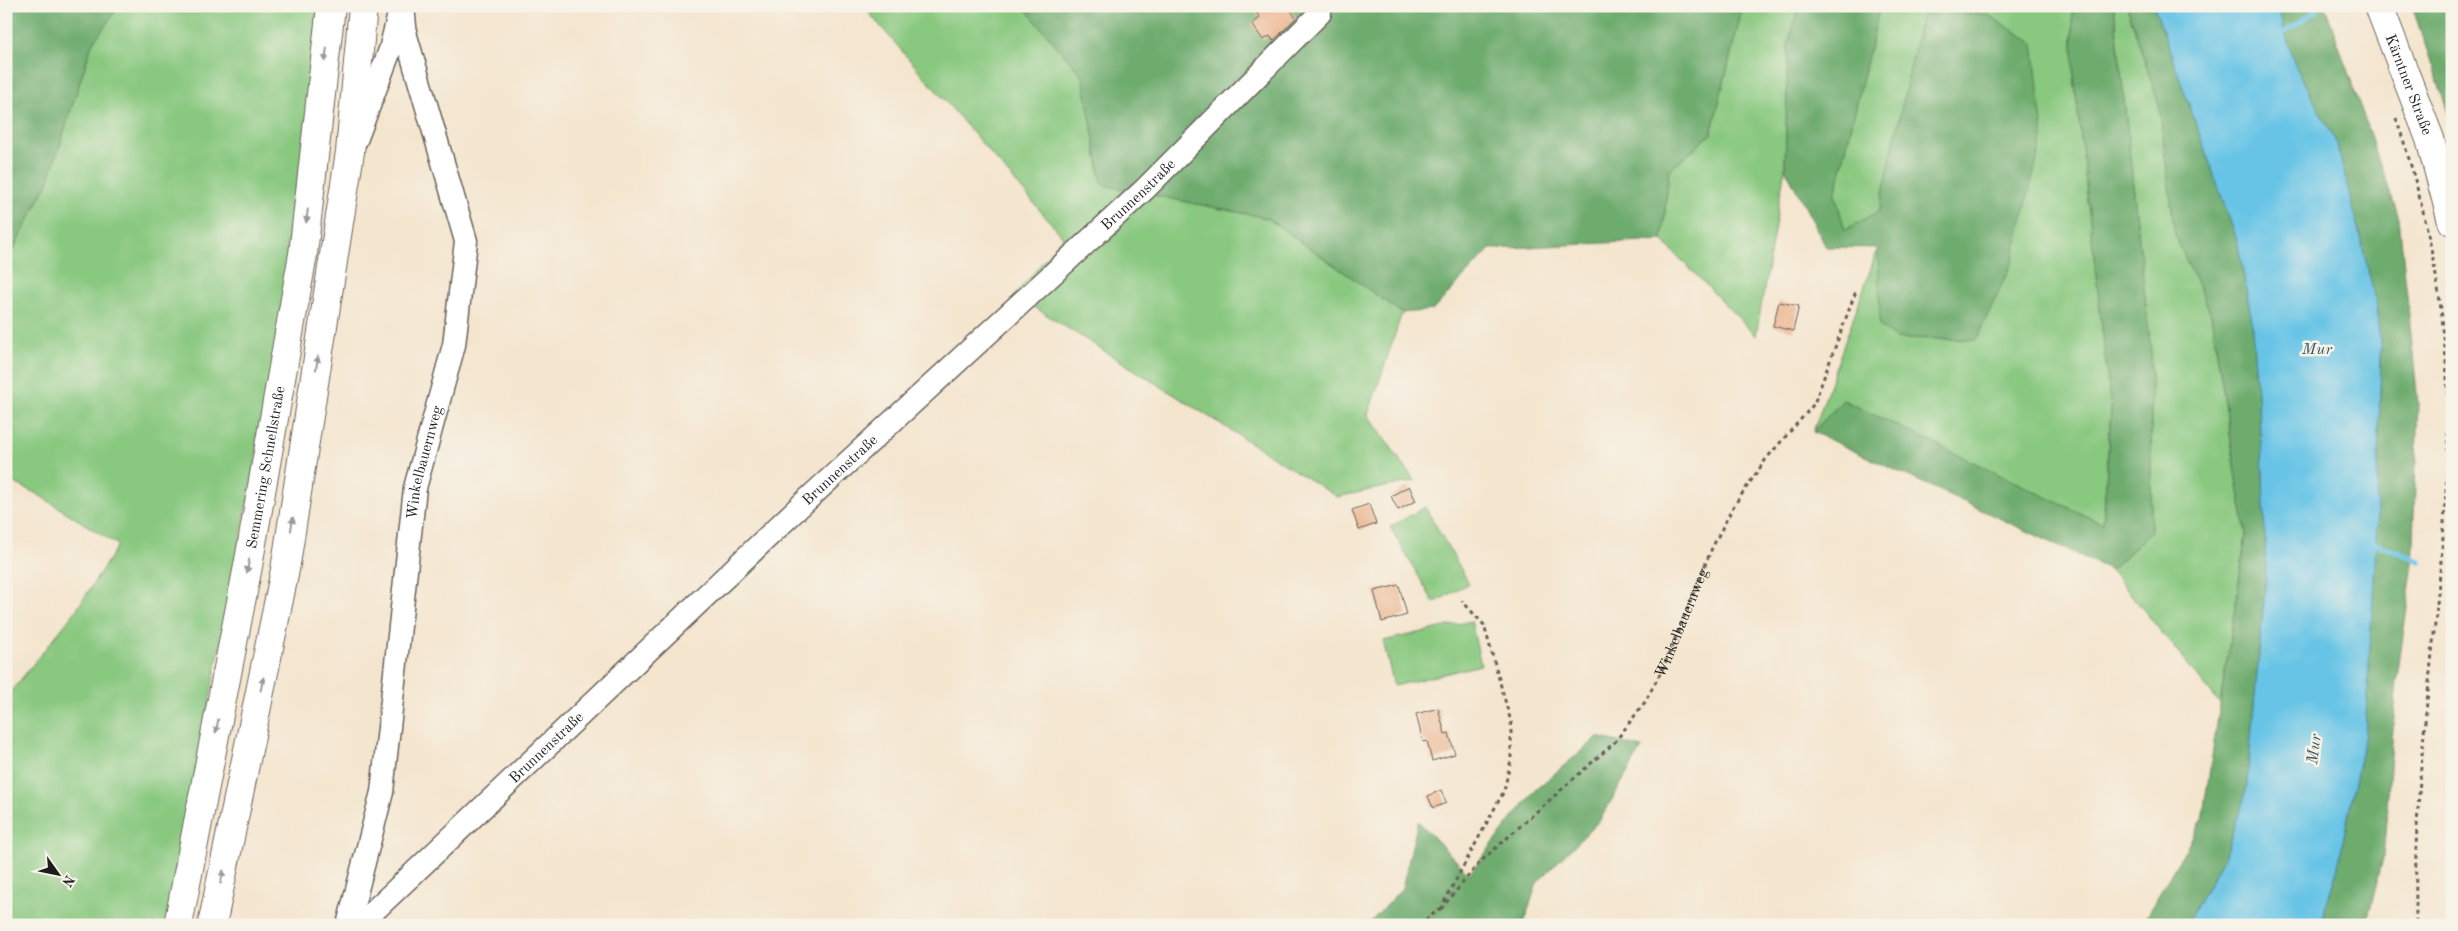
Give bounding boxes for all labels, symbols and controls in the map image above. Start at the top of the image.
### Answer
street label: Kärntner Straße [2382,33,2434,138]
one-way arrow [322,47,330,63]
street label: Brunnenstraße [1099,157,1179,234]
one-way arrow [303,208,311,224]
water label: Mur [2301,342,2333,358]
one-way arrow [314,355,322,371]
street label: Semmering Schnellstraße [245,385,289,550]
street label: Winkelbauernweg [406,404,446,520]
street label: Brunnenstraße [800,433,881,509]
one-way arrow [289,516,297,532]
one-way arrow [243,558,251,574]
street label: Winkelbauernweg [1653,567,1712,681]
one-way arrow [258,676,266,691]
street label: Brunnenstraße [507,710,587,787]
one-way arrow [213,718,221,733]
water label: Mur [2305,732,2325,766]
north arrow [32,848,82,898]
one-way arrow [218,869,226,885]
text: N [59,872,77,889]

